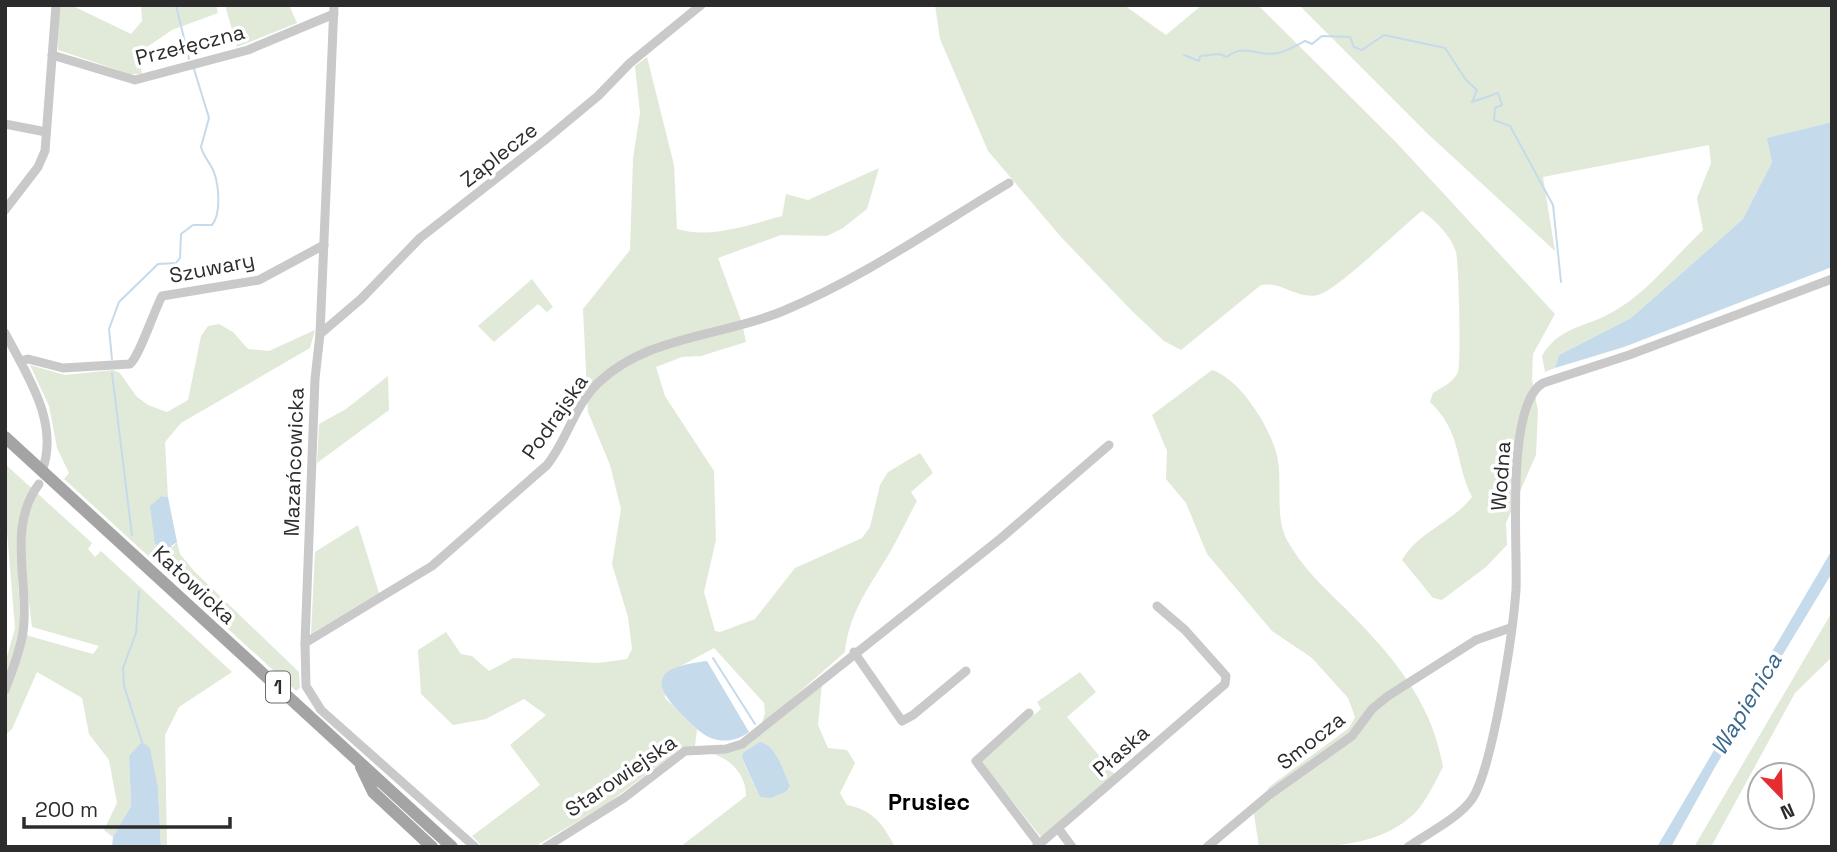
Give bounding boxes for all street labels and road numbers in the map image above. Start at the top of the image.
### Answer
street label: Przełęczna [132,18,247,71]
street label: Zaplecze [455,116,543,193]
street label: Szuwary [167,246,257,289]
street label: Podrajska [515,369,594,465]
street label: Mazańcowicka [277,387,310,537]
street label: Wodna [1485,440,1516,512]
street label: Katowicka [147,539,242,630]
road number: 1 [266,672,290,702]
street label: Smocza [1271,706,1350,776]
street label: Płaska [1087,719,1154,783]
street label: Starowiejska [560,728,682,823]

